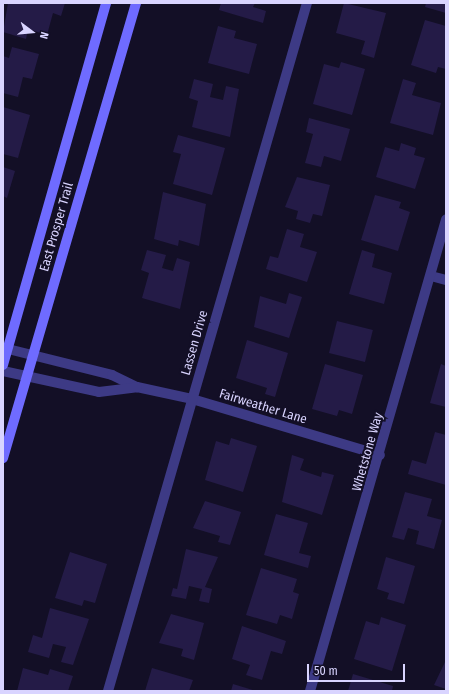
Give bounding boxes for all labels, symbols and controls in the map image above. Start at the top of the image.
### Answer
north arrow [12,12,52,52]
text: N [37,30,51,40]
street label: East Prosper Trail [37,181,77,273]
street label: Lassen Drive [178,309,212,377]
street label: Fairweather Lane [217,386,309,428]
street label: Whetstone Way [349,411,387,493]
scale bar [309,656,407,682]
text: 50 m [314,664,338,678]

